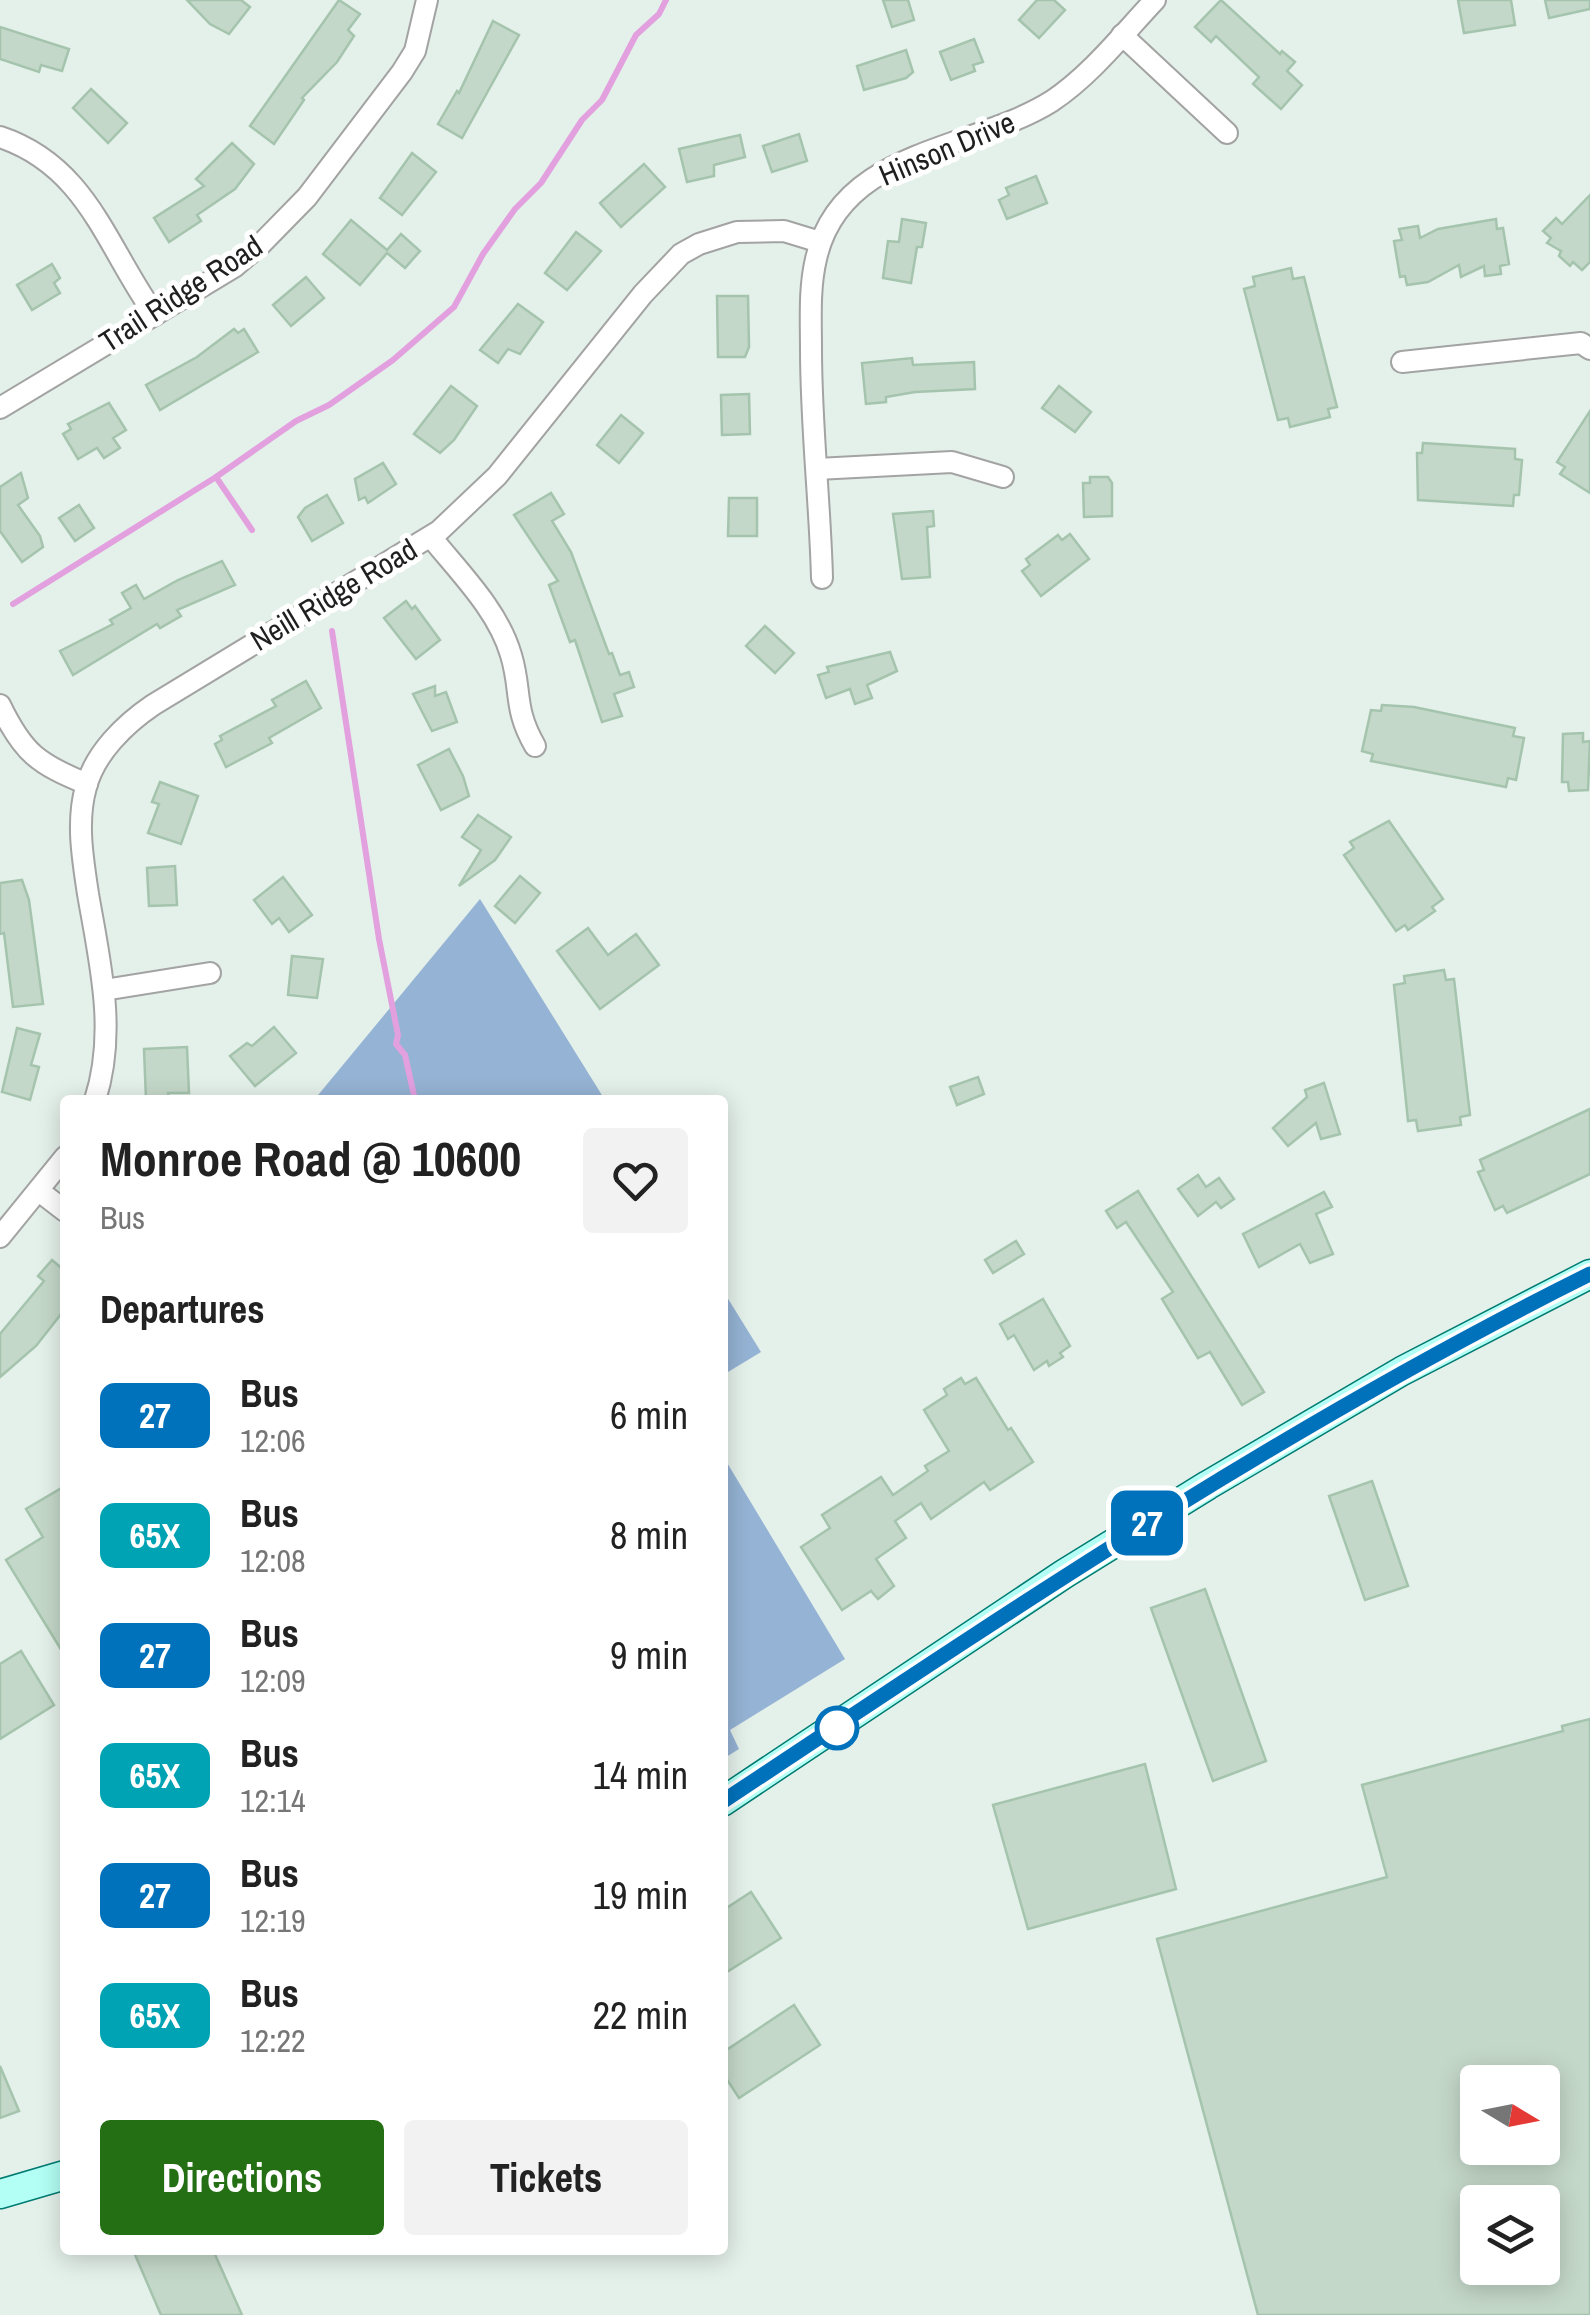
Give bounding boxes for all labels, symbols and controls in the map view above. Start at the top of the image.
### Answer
street label: Hinson Drive [873,102,1020,195]
street label: Trail Ridge Road [91,226,270,361]
street label: Neill Ridge Road [243,529,424,660]
text: Monroe Road @ 10600 [100,1126,521,1191]
button: heart [583,1128,688,1233]
text: Bus [100,1196,145,1239]
text: Departures [100,1284,265,1335]
text: Bus [240,1368,299,1419]
text: 6 min [610,1390,688,1441]
text: 27 [139,1392,171,1439]
text: 12:06 [240,1419,306,1462]
text: Bus [240,1488,299,1539]
line badge: 27 [1102,1490,1192,1556]
text: 27 [1131,1500,1163,1547]
text: 8 min [610,1510,688,1561]
text: 65X [129,1512,181,1559]
text: 12:08 [240,1539,306,1582]
text: Bus [240,1608,299,1659]
text: 9 min [610,1630,688,1681]
text: 27 [139,1632,171,1679]
text: 12:09 [240,1659,306,1702]
unlabelled marker [816,1707,858,1749]
text: Bus [240,1728,299,1779]
text: 14 min [593,1750,688,1801]
text: 65X [129,1752,181,1799]
text: 12:14 [240,1779,306,1822]
text: Bus [240,1848,299,1899]
text: 19 min [593,1870,688,1921]
text: 27 [139,1872,171,1919]
text: 12:19 [240,1899,306,1942]
text: Bus [240,1968,299,2019]
text: 22 min [593,1990,688,2041]
text: 65X [129,1992,181,2039]
text: 12:22 [240,2019,306,2062]
north arrow [1460,2065,1560,2165]
map controls [1460,2065,1560,2285]
button: Directions [100,2120,384,2235]
button: Tickets [404,2120,688,2235]
button: layers [1460,2185,1560,2285]

